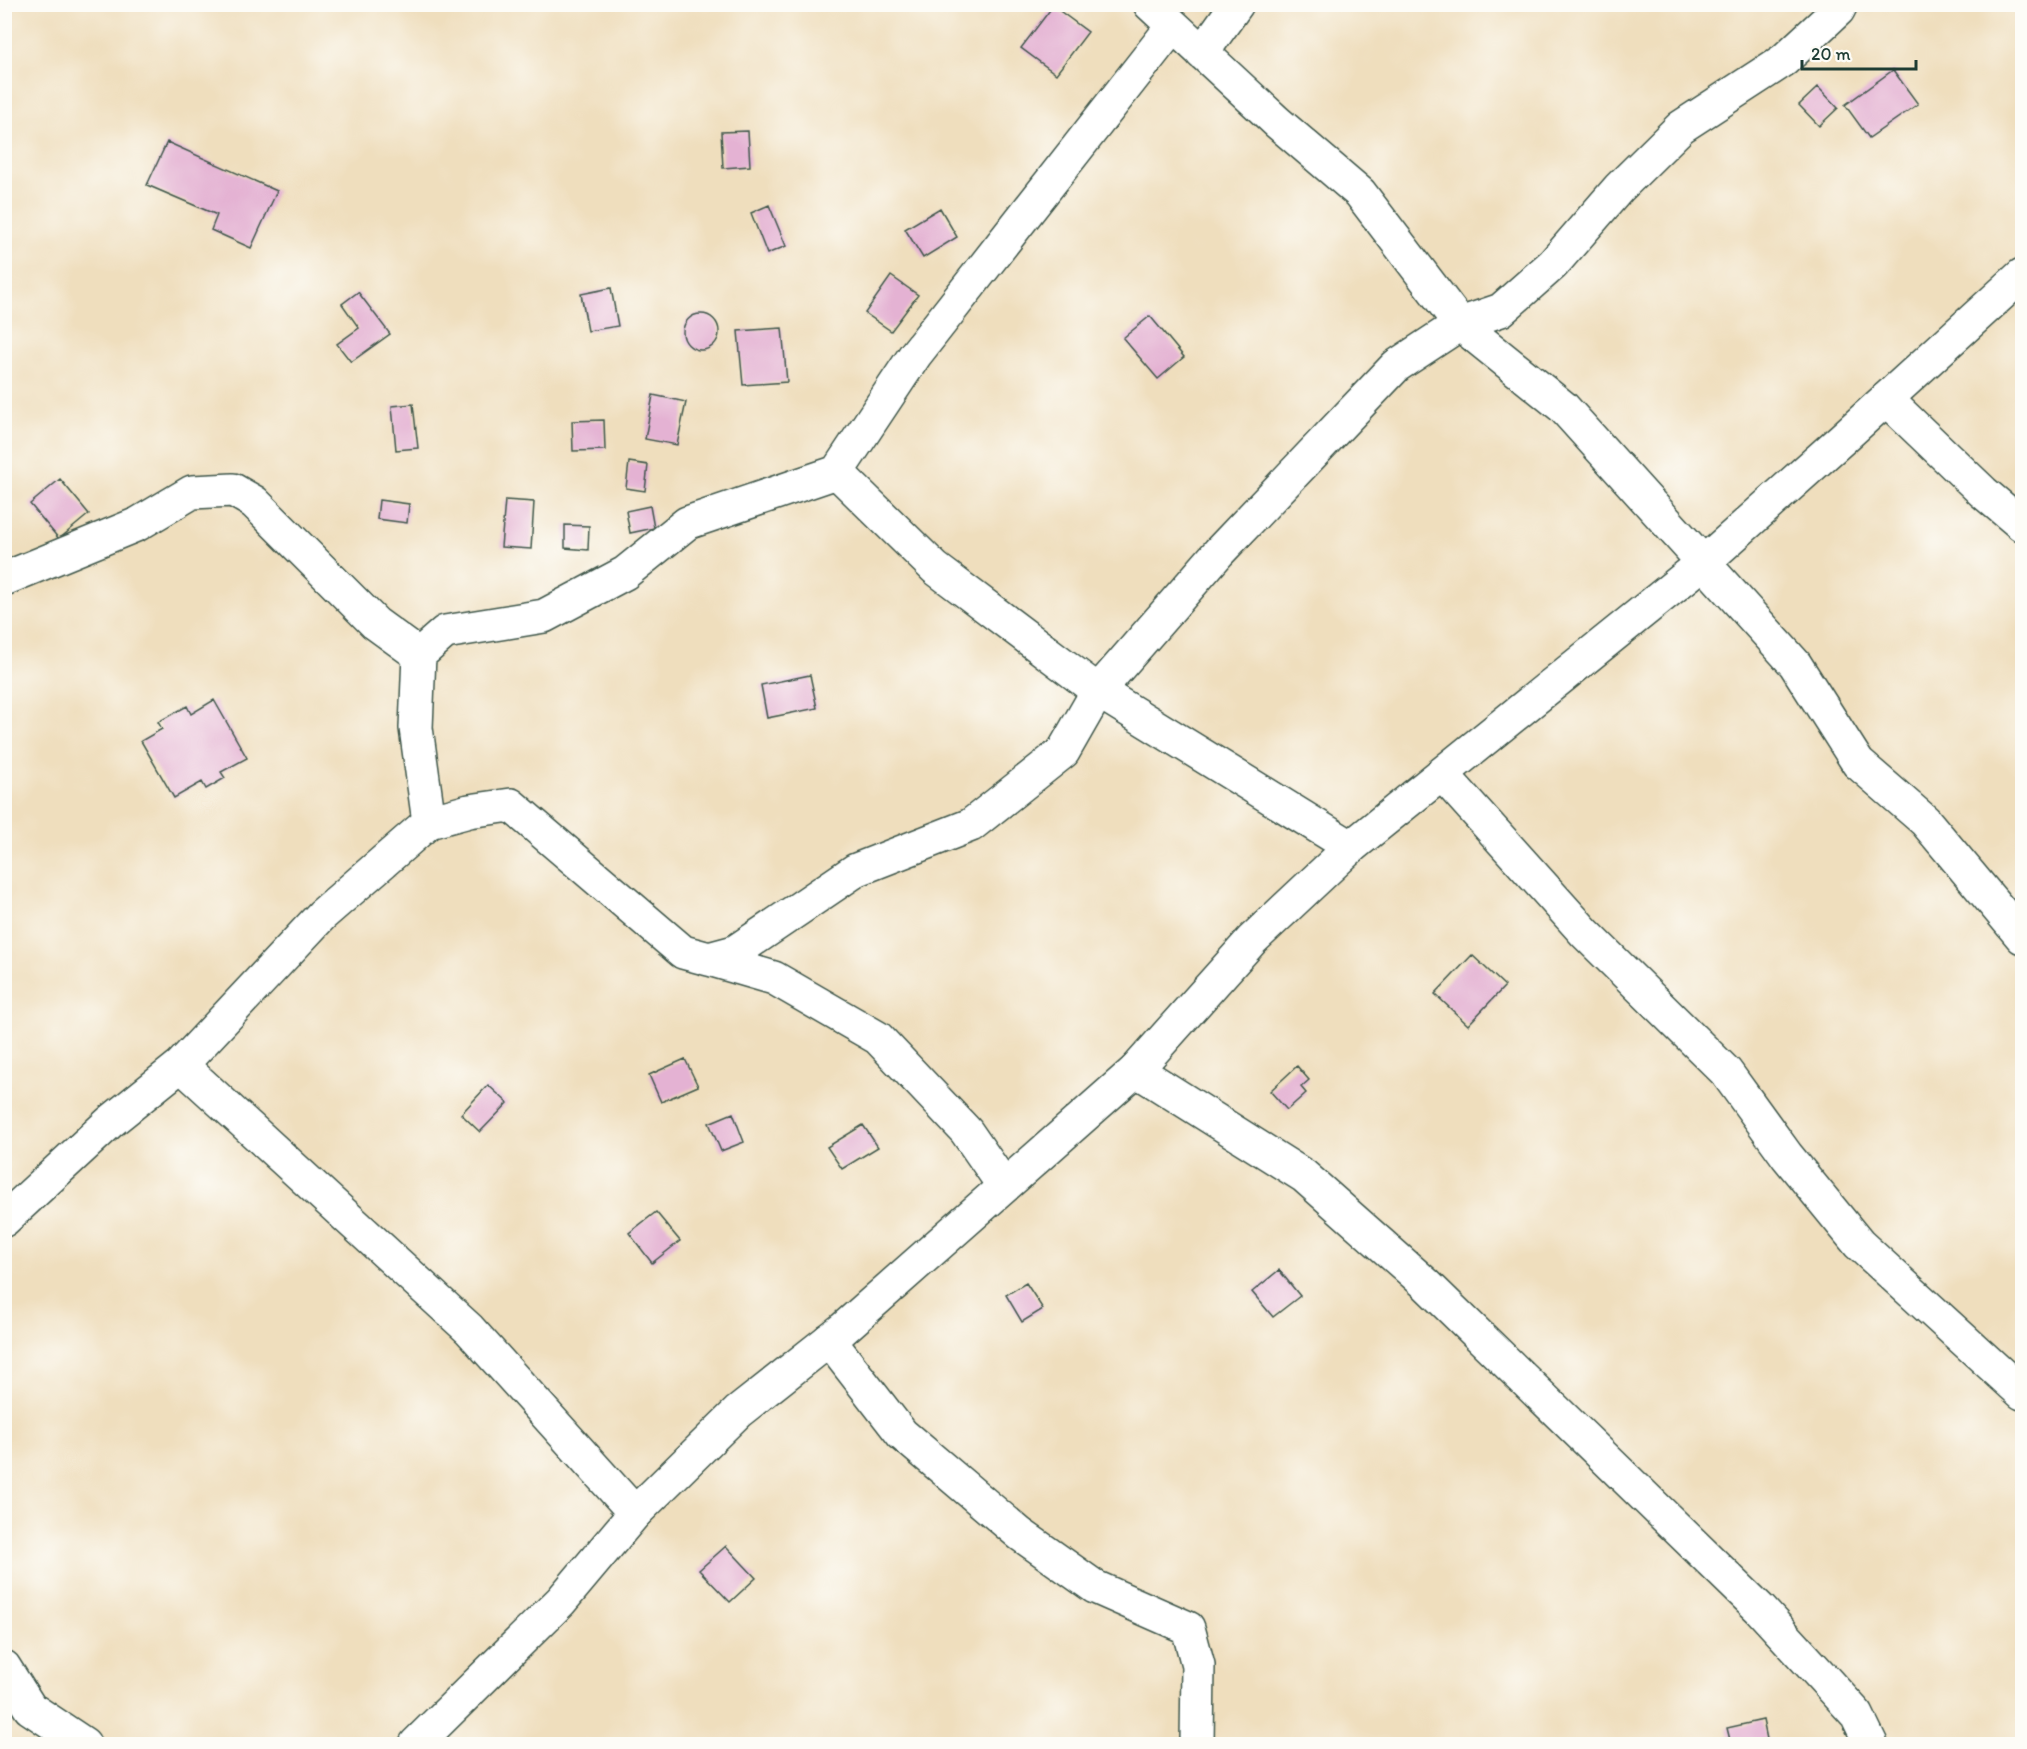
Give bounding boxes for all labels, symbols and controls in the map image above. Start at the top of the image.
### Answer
scale bar [1802,33,1916,71]
text: 20 m [1811,43,1851,65]

